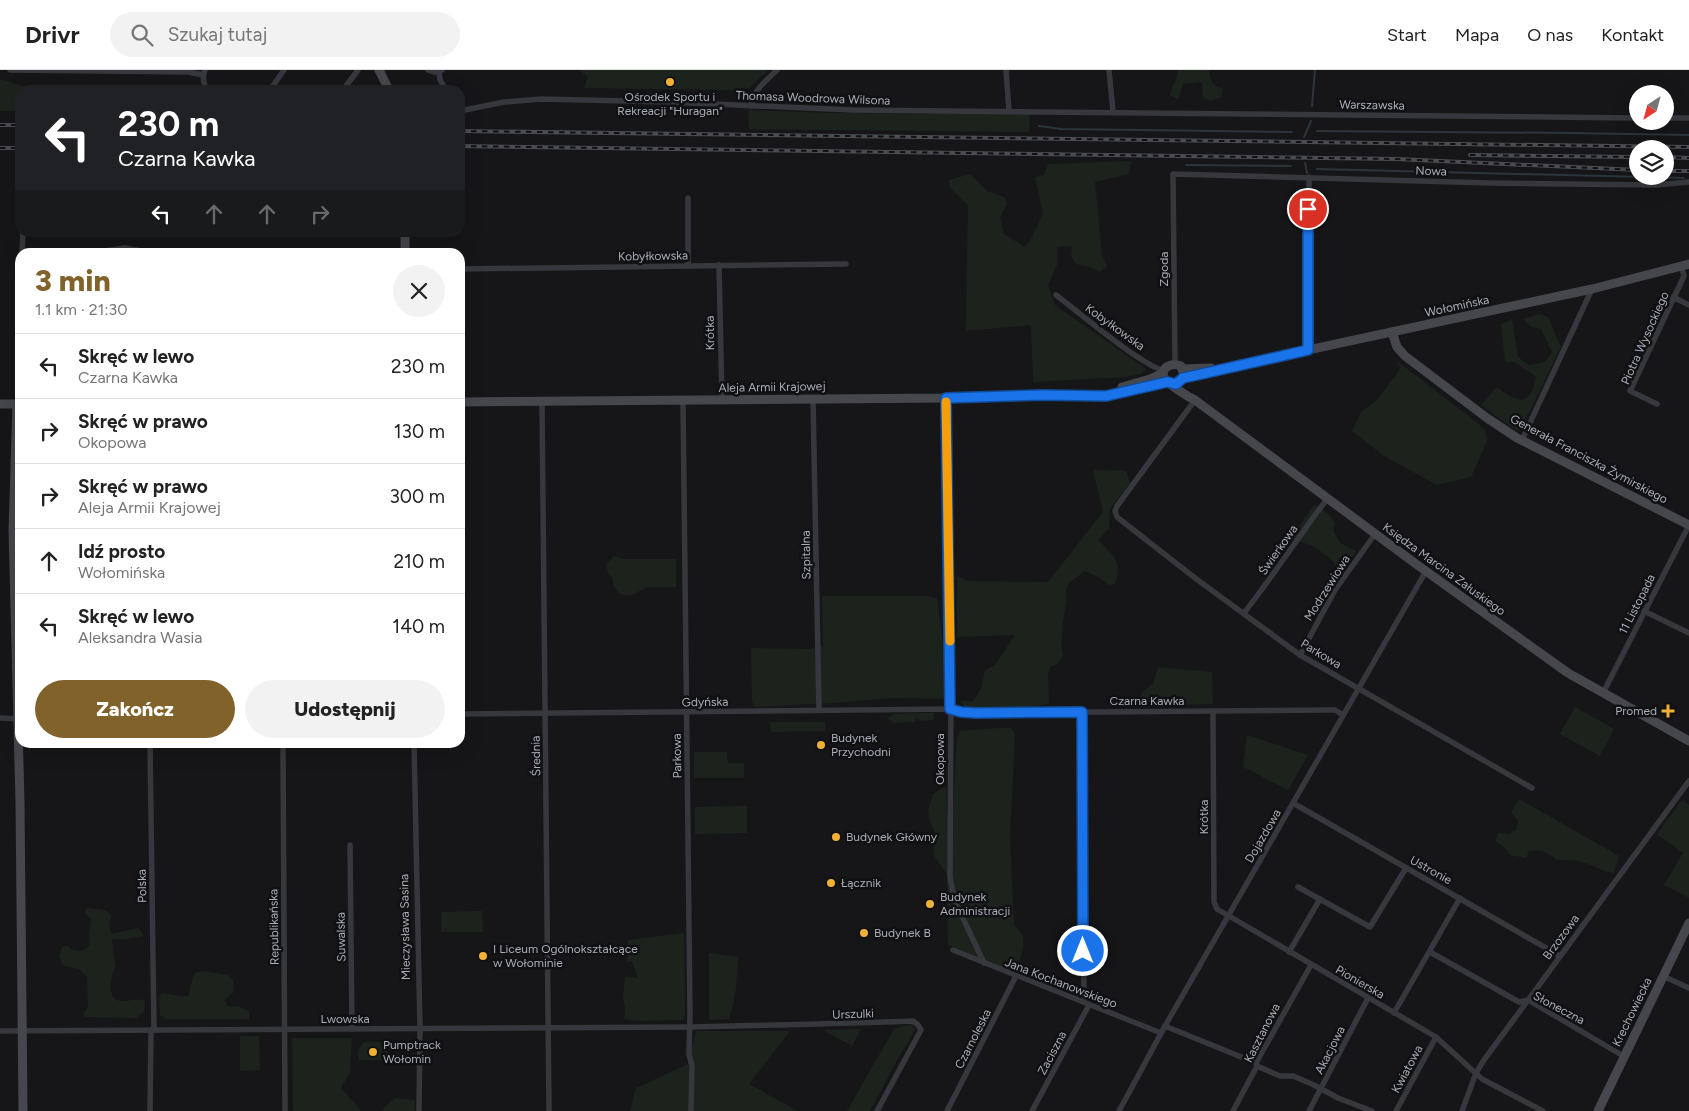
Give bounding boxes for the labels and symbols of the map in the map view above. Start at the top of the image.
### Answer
marker: Ośrodek Sportu i Rekreacji "Huragan" [664,76,676,88]
north arrow [1629,85,1674,130]
street label: Thomasa Woodrowa Wilsona [735,88,891,108]
place label: Ośrodek Sportu i Rekreacji "Huragan" [617,90,723,118]
street label: Warszawska [1339,97,1405,113]
street label: Nowa [1415,163,1447,179]
pin [1287,188,1329,230]
street label: Kobyłkowska [618,248,688,264]
street label: Zgoda [1157,252,1171,286]
street label: Piotra Wysockiego [1618,289,1672,387]
street label: Wołomińska [1424,292,1490,320]
street label: Kobyłkowska [1083,301,1147,353]
street label: Krótka [703,316,717,350]
street label: Aleja Armii Krajowej [718,379,826,395]
street label: Generała Franciszka Żymirskiego [1508,411,1670,507]
street label: Księdza Marcina Załuskiego [1380,520,1508,618]
street label: Świerkowa [1256,522,1300,578]
street label: Szpitalna [799,530,813,580]
street label: Modrzewiowa [1301,553,1353,623]
street label: 11 Listopada [1616,572,1658,636]
street label: Parkowa [1298,636,1344,672]
street label: Czarna Kawka [1110,694,1184,708]
street label: Gdyńska [682,695,728,709]
place label: Promed [1615,704,1657,718]
marker: Promed [1661,704,1675,718]
place label: Budynek Przychodni [831,731,891,759]
street label: Parkowa [670,733,684,779]
street label: Okopowa [933,733,947,785]
street label: Średnia [529,736,543,776]
marker: Budynek Przychodni [815,739,827,751]
street label: Krótka [1197,800,1211,834]
street label: Dojazdowa [1242,807,1284,865]
place label: Budynek Główny [846,830,938,844]
marker: Budynek Główny [830,831,842,843]
street label: Ustronie [1408,853,1455,887]
street label: Polska [135,869,149,903]
street label: Mieczysława Sasina [397,874,413,980]
place label: Łącznik [841,876,881,890]
marker: Łącznik [825,877,837,889]
street label: Republikańska [266,889,282,965]
place label: Budynek Administracji [940,890,1010,918]
marker: Budynek Administracji [924,898,936,910]
street label: Suwalska [334,912,348,962]
street label: Brzozowa [1540,912,1582,962]
position arrow [1056,924,1108,976]
place label: Budynek B [874,926,931,940]
marker: Budynek B [858,927,870,939]
place label: I Liceum Ogólnokształcące w Wołominie [493,942,638,970]
marker: I Liceum Ogólnokształcące w Wołominie [477,950,489,962]
street label: Jana Kochanowskiego [1003,955,1119,1011]
street label: Pionierska [1333,962,1387,1002]
street label: Krechowiecka [1609,975,1655,1049]
street label: Słoneczna [1531,989,1587,1027]
street label: Kasztanowa [1241,1001,1283,1065]
street label: Urszulki [832,1006,874,1022]
street label: Czarnoleska [952,1007,994,1071]
street label: Lwowska [320,1012,370,1026]
street label: Akacjowa [1312,1024,1348,1076]
street label: Zaciszna [1035,1029,1069,1077]
place label: Pumptrack Wołomin [383,1038,441,1066]
street label: Kwiatowa [1389,1043,1425,1095]
marker: Pumptrack Wołomin [367,1046,379,1058]

